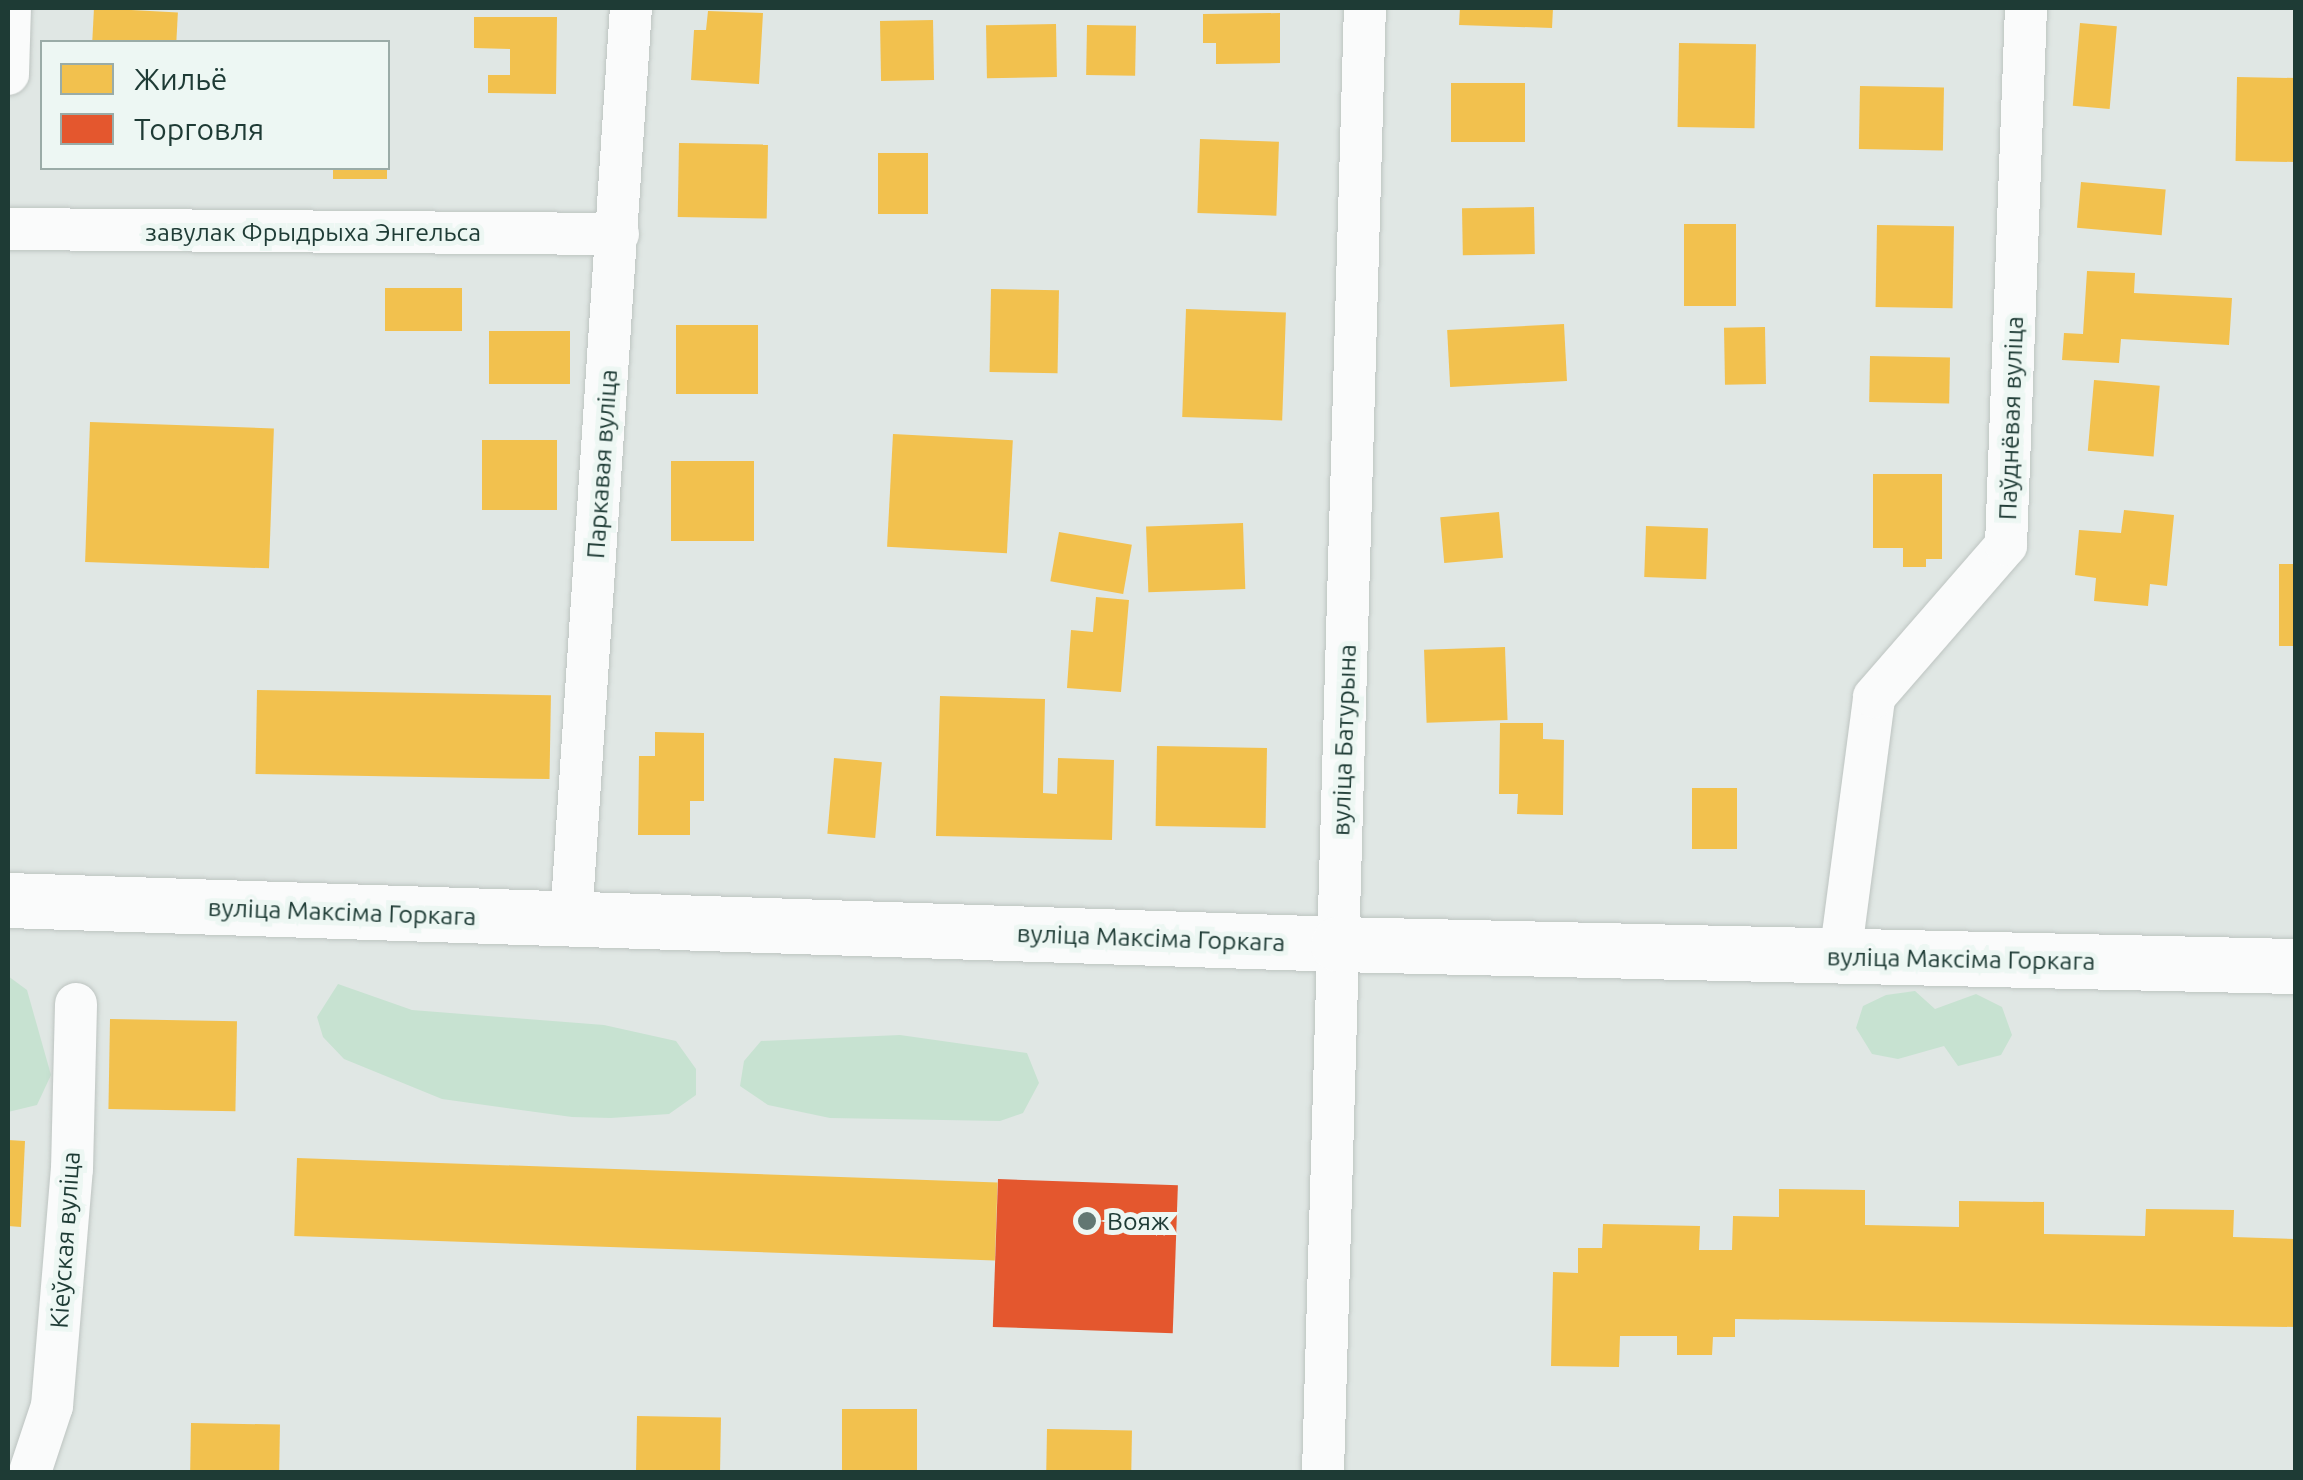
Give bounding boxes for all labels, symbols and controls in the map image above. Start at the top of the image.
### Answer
legend [40,40,390,170]
text: Жильё [134,62,227,96]
text: Торговля [134,112,264,146]
street label: завулак Фрыдрыха Энгельса [145,217,481,247]
street label: Паўднёвая вуліца [1992,315,2030,521]
street label: Паркавая вуліца [580,368,624,560]
street label: вуліца Батурына [1326,644,1362,836]
street label: вуліца Максіма Горкага [207,892,477,932]
street label: вуліца Максіма Горкага [1016,918,1286,958]
street label: вуліца Максіма Горкага [1826,942,2096,976]
street label: Кіеўская вуліца [44,1151,86,1329]
place label: Вояж [1107,1206,1169,1236]
marker: Вояж [1076,1210,1098,1232]

